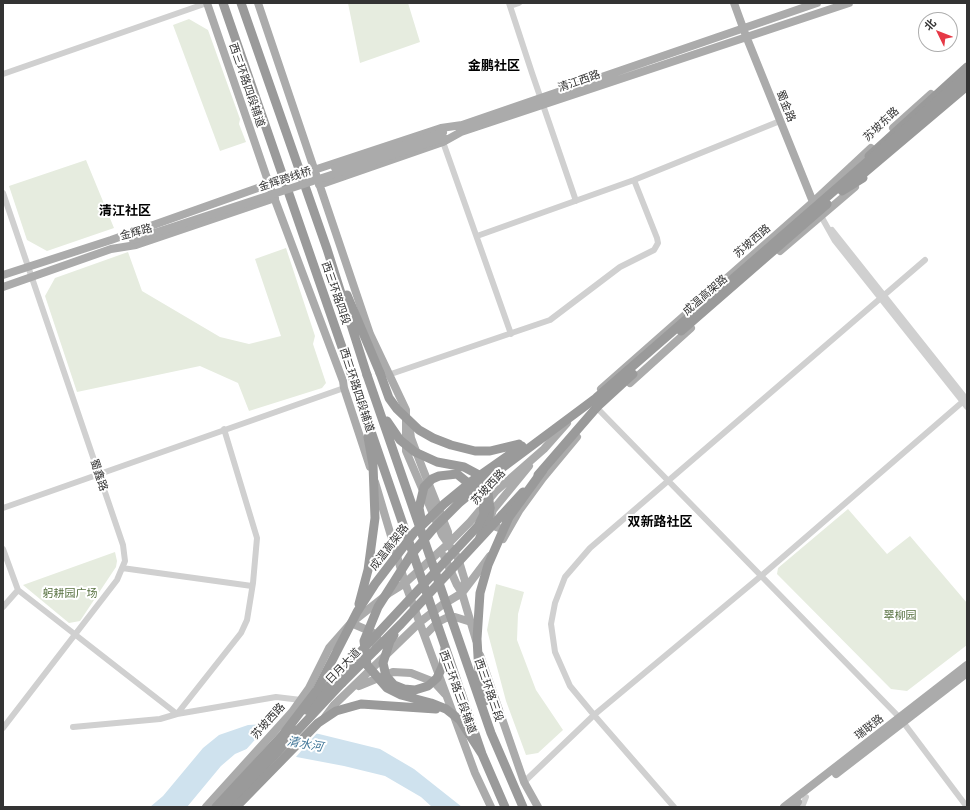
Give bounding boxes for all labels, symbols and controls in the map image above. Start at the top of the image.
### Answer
north arrow [918,12,958,52]
text: 北 [922,16,938,33]
street label: 西三环路四段辅道 [226,41,268,129]
district label: 金鹏社区 [468,58,520,74]
street label: 清江西路 [556,68,602,94]
street label: 蜀金路 [774,88,798,124]
street label: 苏坡东路 [860,104,902,144]
street label: 金辉跨线桥 [257,164,313,194]
district label: 清江社区 [99,203,151,219]
street label: 金辉路 [118,221,154,243]
street label: 苏坡西路 [731,222,773,260]
street label: 西三环路四段 [319,260,353,326]
street label: 成温高架路 [680,272,730,318]
street label: 西三环路四段辅道 [337,346,377,434]
street label: 蜀鑫路 [87,457,111,493]
street label: 苏坡西路 [468,466,508,508]
district label: 双新路社区 [628,514,692,530]
street label: 成温高架路 [367,521,411,573]
park label: 躬耕园广场 [43,586,97,600]
park label: 翠柳园 [884,608,916,622]
street label: 日月大道 [323,646,363,686]
street label: 西三环路三段辅道 [437,648,479,736]
street label: 西三环路三段 [472,657,506,723]
street label: 苏坡西路 [248,700,288,742]
street label: 瑞联路 [852,712,886,742]
water label: 清水河 [286,734,324,754]

